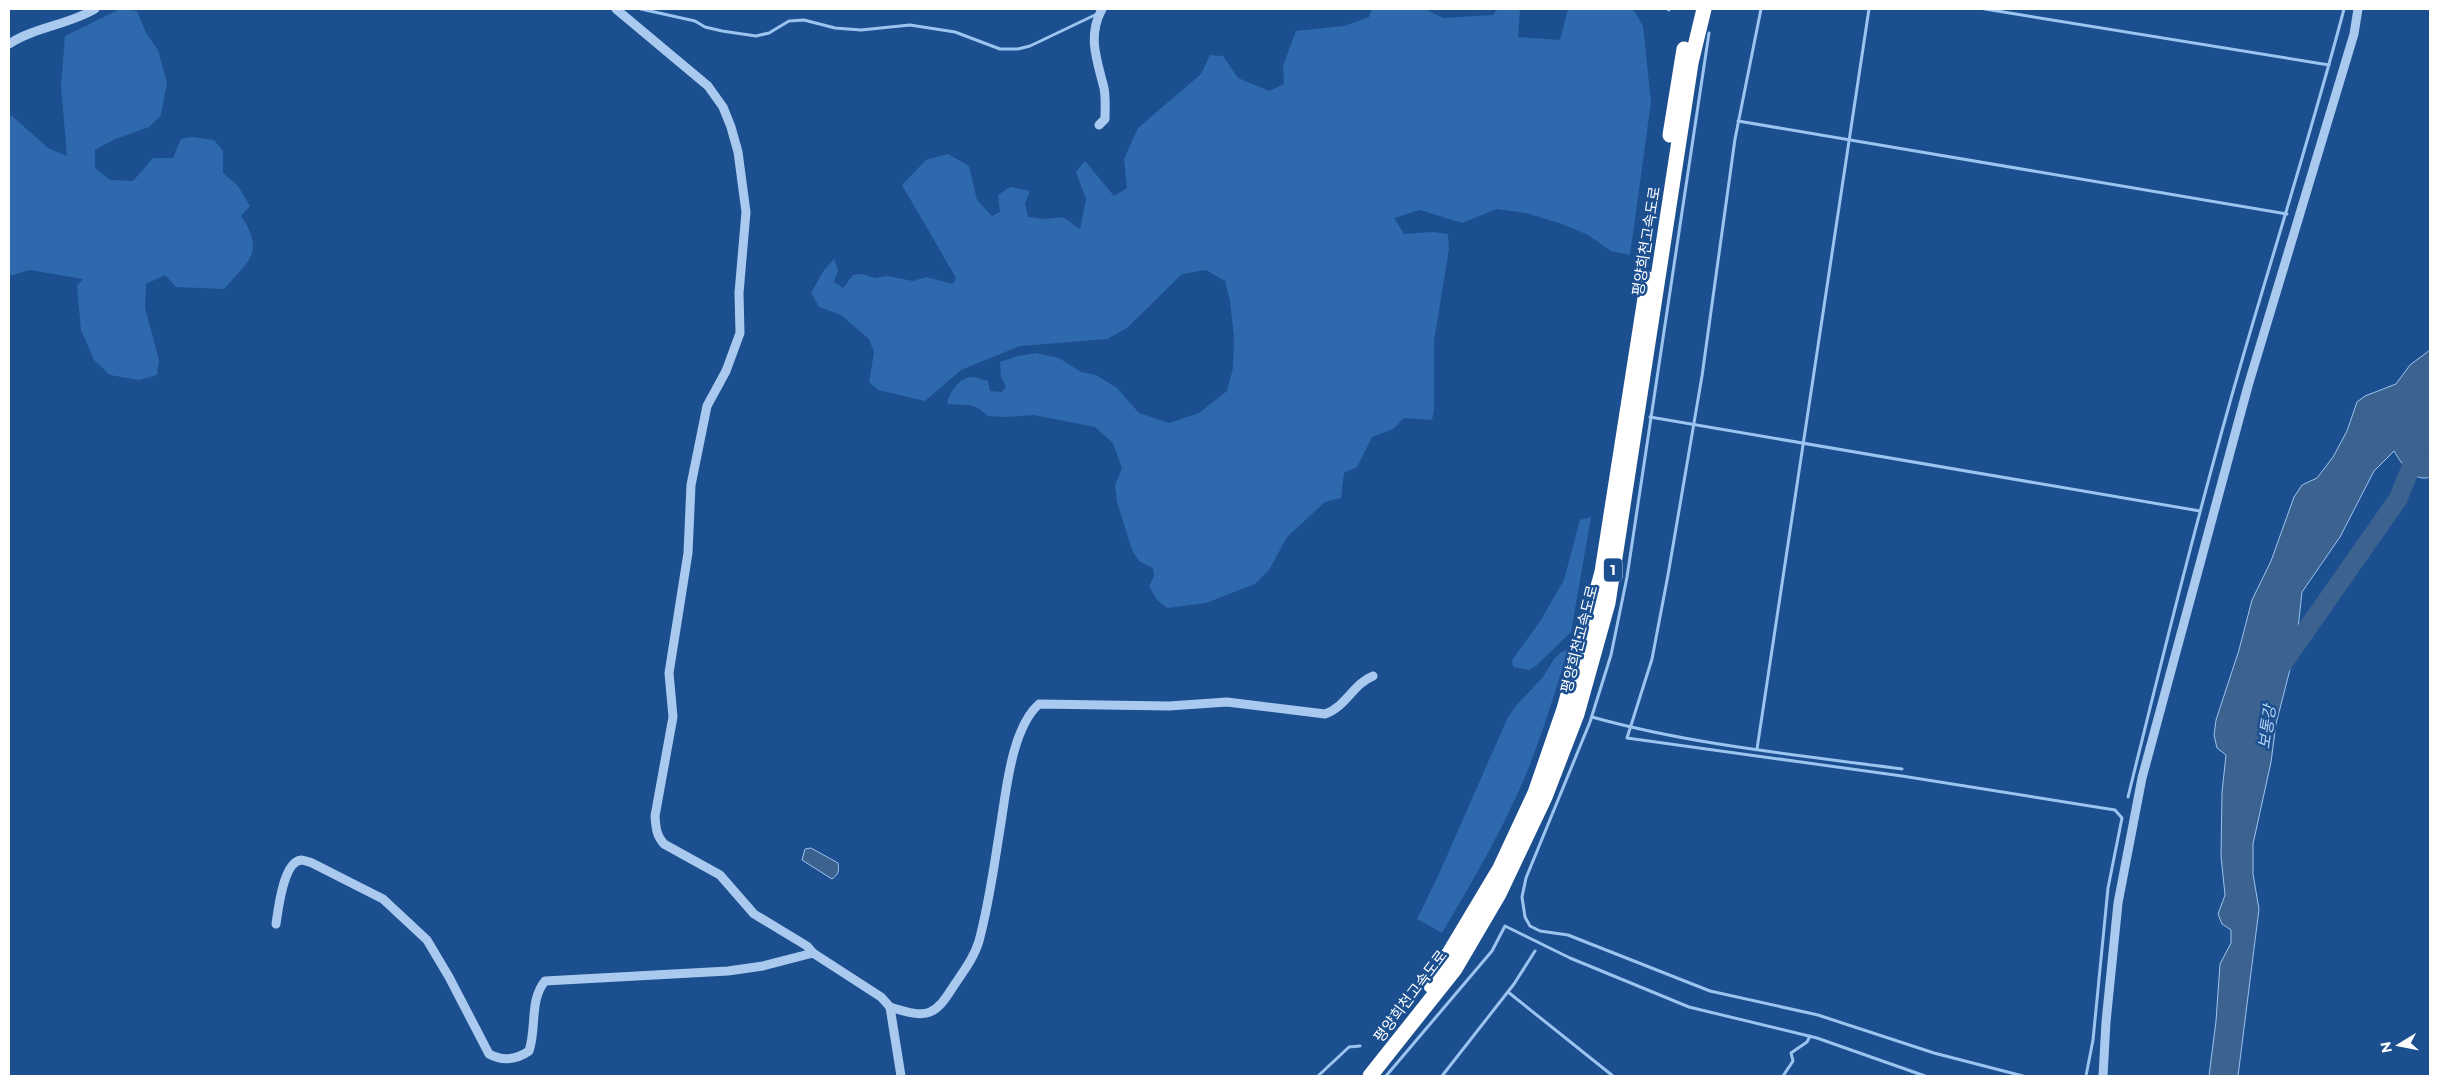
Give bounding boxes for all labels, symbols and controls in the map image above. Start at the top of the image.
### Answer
street label: 평양희천고속도로 [1628,185,1664,297]
road number: 1 [1604,558,1622,582]
street label: 평양희천고속도로 [1556,583,1602,695]
water label: 보통강 [2255,702,2280,750]
street label: 평양희천고속도로 [1369,946,1451,1046]
north arrow [2374,1020,2424,1070]
text: N [2376,1040,2396,1054]

